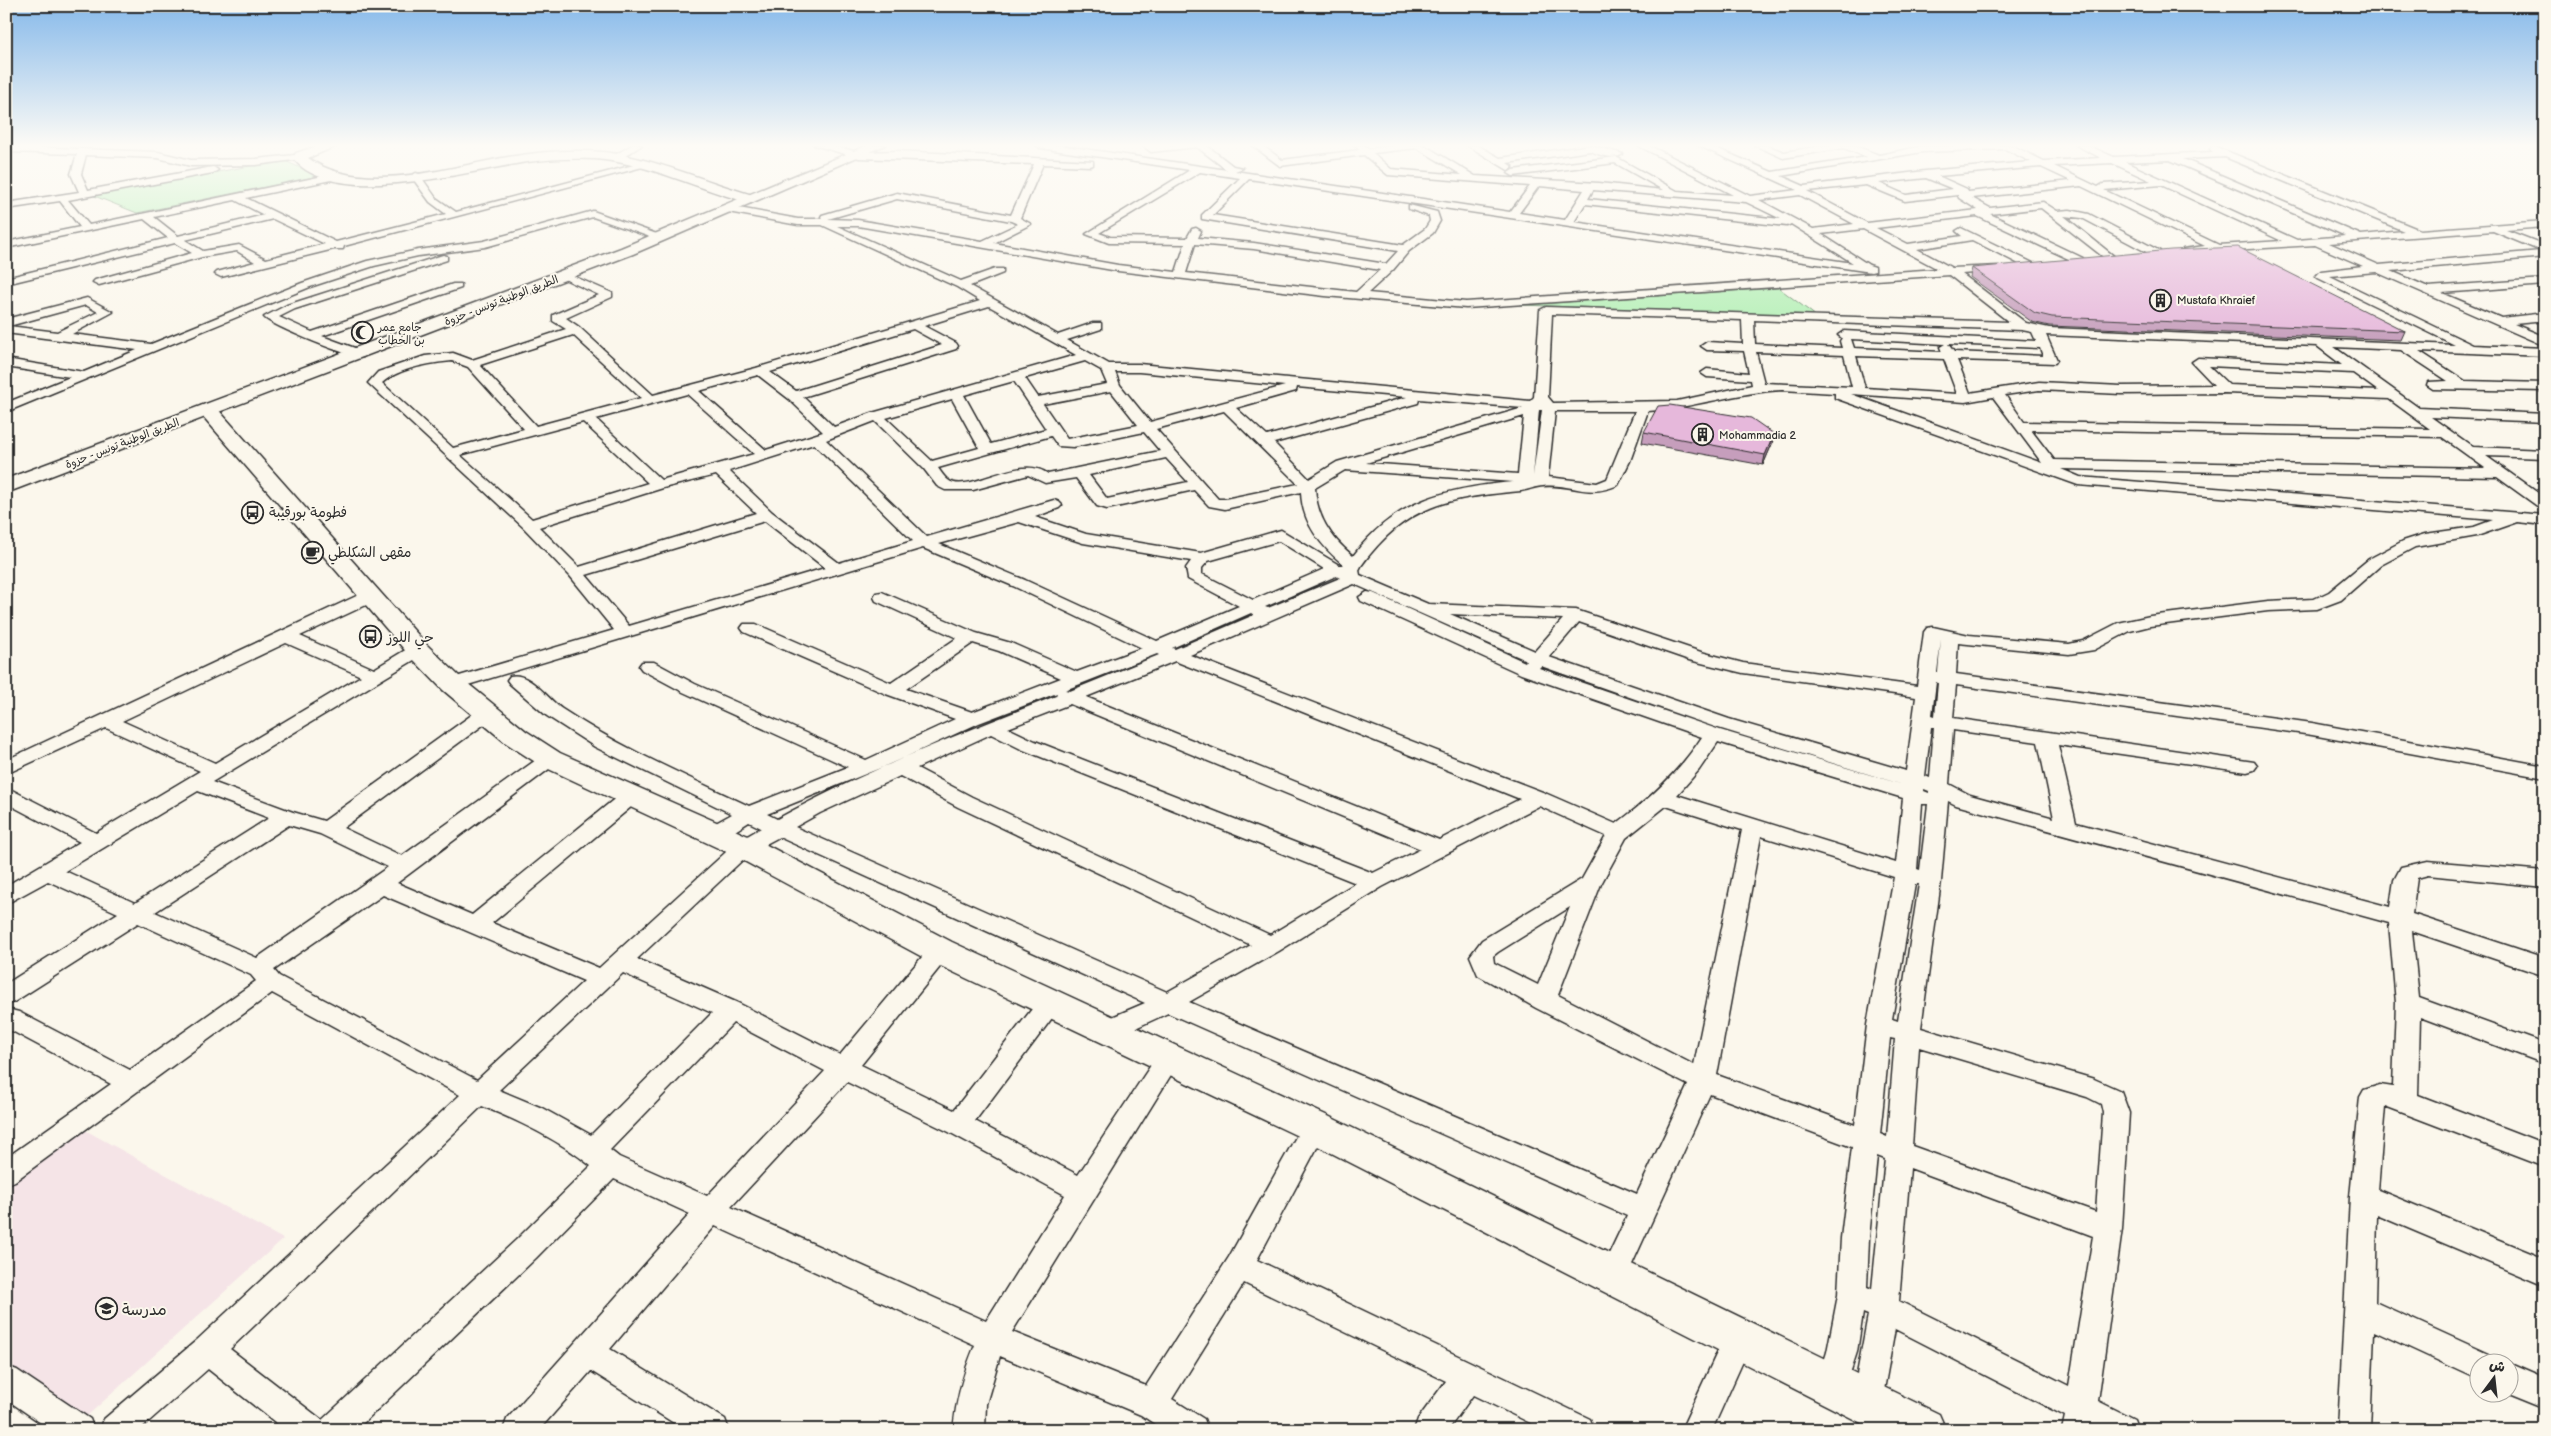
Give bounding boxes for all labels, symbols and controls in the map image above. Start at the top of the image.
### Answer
street label: الطريق الوطنية تونس - حزوة [442,273,560,329]
building icon: Mustafa Khraief [2149,288,2173,312]
place label: Mustafa Khraief [2177,294,2256,307]
mosque icon: جامع عمر بن الخطاب [350,321,374,345]
place label: جامع عمر بن الخطاب [377,321,425,348]
street label: الطريق الوطنية تونس - حزوة [63,416,181,472]
building icon: Mohammadia 2 [1691,423,1715,447]
place label: Mohammadia 2 [1719,429,1797,442]
bus stop icon: فطومة بورقيبة [241,500,265,524]
place label: فطومة بورقيبة [269,504,347,522]
cafe icon: مقهى الشكلطي [300,540,324,564]
place label: مقهى الشكلطي [328,544,411,565]
bus stop icon: حي اللوز [359,625,383,649]
place label: حي اللوز [386,629,434,650]
school or university icon: مدرسة [94,1297,118,1321]
place label: مدرسة [122,1301,167,1320]
north arrow [2468,1354,2518,1404]
text: ش [2488,1356,2507,1376]

